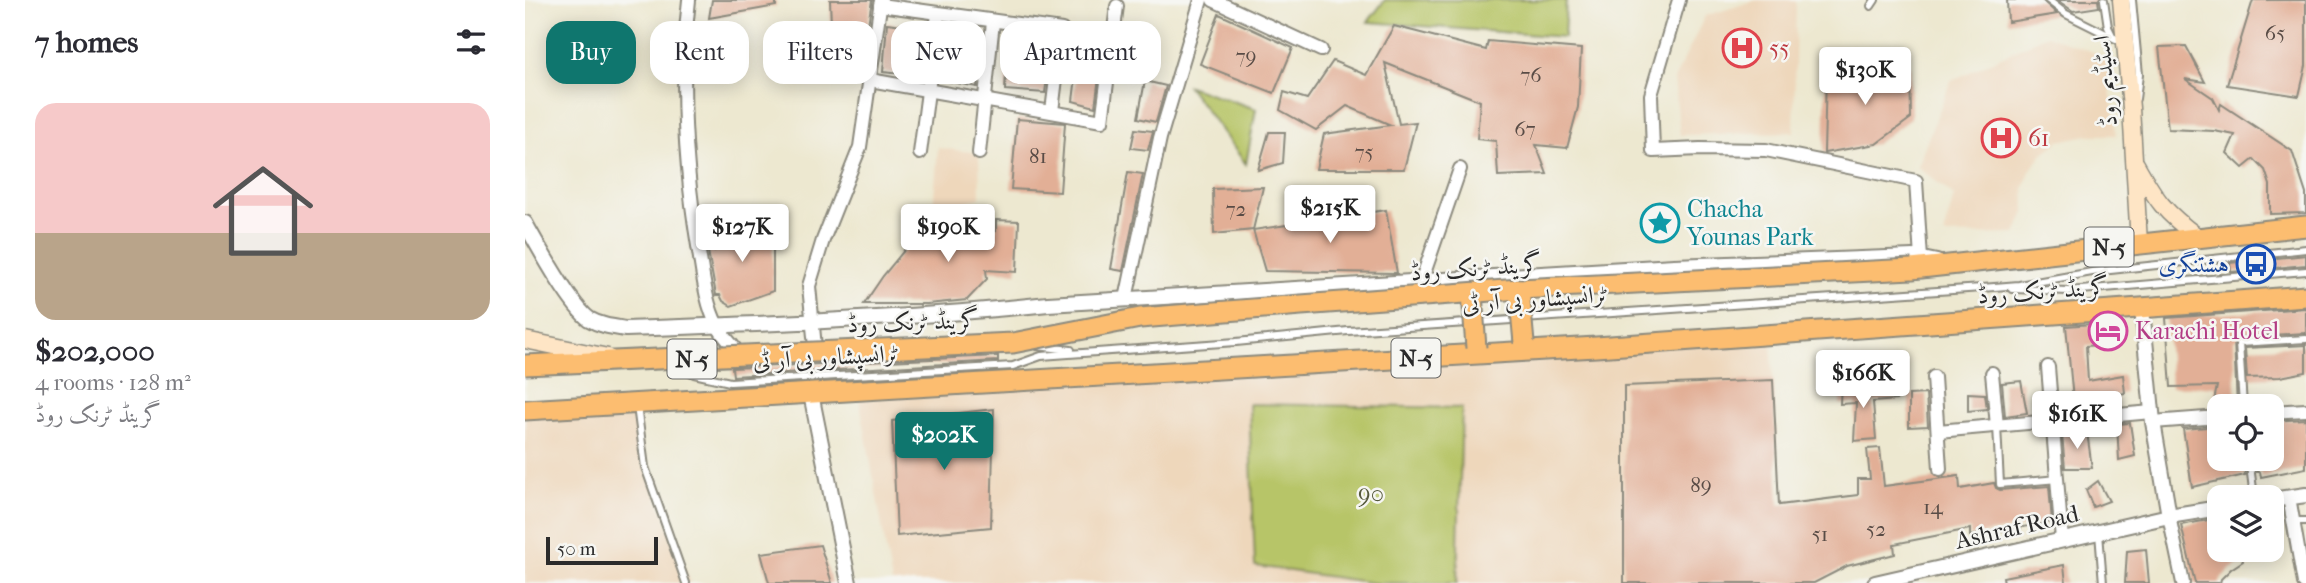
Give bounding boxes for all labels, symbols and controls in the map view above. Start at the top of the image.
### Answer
chip: Buy [546,21,636,84]
chip: Rent [650,21,749,84]
chip: Filters [763,21,877,84]
chip: New [891,21,986,84]
chip: Apartment [1000,21,1161,84]
house number: 65 [2265,21,2285,45]
icon: filters [452,23,490,61]
text: 7 homes [35,25,138,60]
hospital icon: 55 [1721,27,1763,69]
place label: 55 [1769,34,1790,62]
street label: اسٹیڈیم روڈ [2087,34,2130,128]
house number: 79 [1235,44,1257,68]
pin: $130K [1816,48,1914,107]
text: $130K [1835,56,1895,83]
house number: 76 [1520,63,1542,87]
house number: 67 [1514,117,1536,141]
hospital icon: 61 [1980,117,2022,159]
place label: 61 [2028,124,2049,152]
house number: 75 [1354,140,1374,164]
house number: 81 [1029,144,1047,168]
icon: home [200,148,326,274]
pin: $215K [1281,186,1379,245]
text: $215K [1300,194,1360,221]
place label: Chacha Younas Park [1686,195,1814,251]
house number: 72 [1226,197,1247,221]
place icon: Chacha Younas Park [1639,202,1681,244]
pin: $127K [693,204,791,264]
pin: $190K [899,204,997,264]
text: $127K [712,213,772,240]
text: $190K [917,213,979,240]
road number: N-5 [2085,228,2133,266]
bus stop icon: ہشتنگری [2235,243,2277,285]
street label: گرینڈ ٹرنک روڈ [1409,247,1543,288]
place label: ہشتنگری [2159,250,2229,279]
street label: گرینڈ ٹرنک روڈ [1976,270,2110,311]
street label: ٹرانسپشاور بی آر ٹی [1461,280,1609,321]
street label: گرینڈ ٹرنک روڈ [847,304,979,339]
hotel icon: Karachi Hotel [2087,310,2129,352]
place label: Karachi Hotel [2135,317,2279,345]
text: $202,000 [35,334,155,369]
road number: N-5 [1391,338,1441,378]
street label: ٹرانسپشاور بی آر ٹی [752,339,900,378]
road number: N-5 [667,340,717,378]
pin: $166K [1814,350,1912,410]
text: $166K [1832,359,1894,386]
text: 4 rooms · 128 m² [35,369,191,396]
pin: $161K [2028,392,2126,451]
map controls [2207,394,2284,562]
button: locate [2207,394,2284,471]
text: $161K [2048,400,2106,427]
text: گرینڈ ٹرنک روڈ [35,401,161,428]
pin: $202K [895,412,993,472]
text: $202K [911,421,977,448]
house number: 89 [1690,473,1712,497]
park label: 90 [1358,480,1384,508]
button: layers [2207,485,2284,562]
house number: 14 [1923,495,1944,519]
street label: Ashraf Road [1952,499,2082,555]
house number: 52 [1866,517,1886,541]
house number: 51 [1812,522,1828,546]
scale bar [546,534,658,566]
text: 50 m [557,538,596,560]

